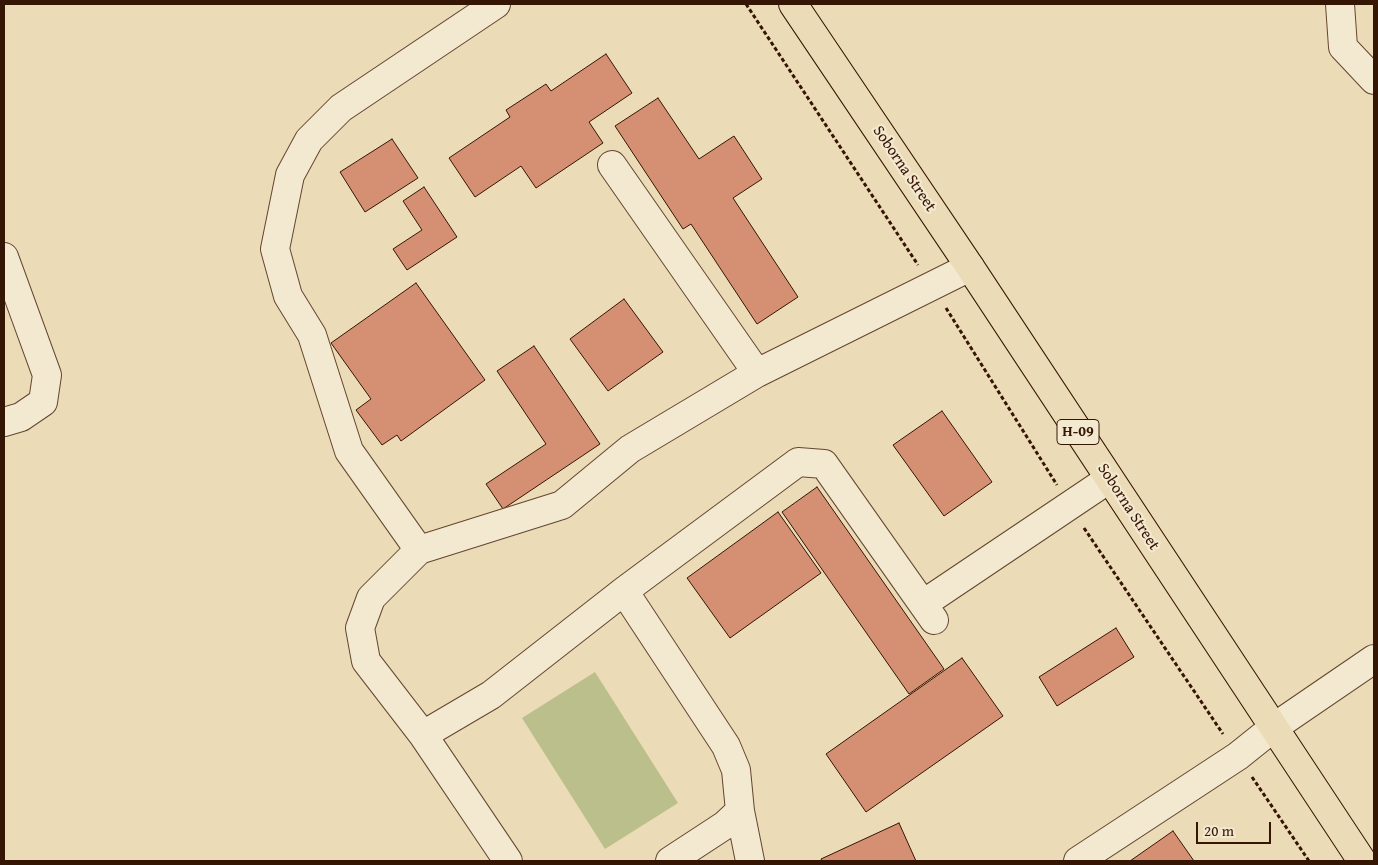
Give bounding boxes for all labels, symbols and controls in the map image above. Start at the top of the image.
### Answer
street label: Soborna Street [868,122,940,216]
road number: Н-09 [1057,420,1099,444]
street label: Soborna Street [1093,460,1163,554]
scale bar [1198,812,1273,844]
text: 20 m [1204,820,1234,841]

